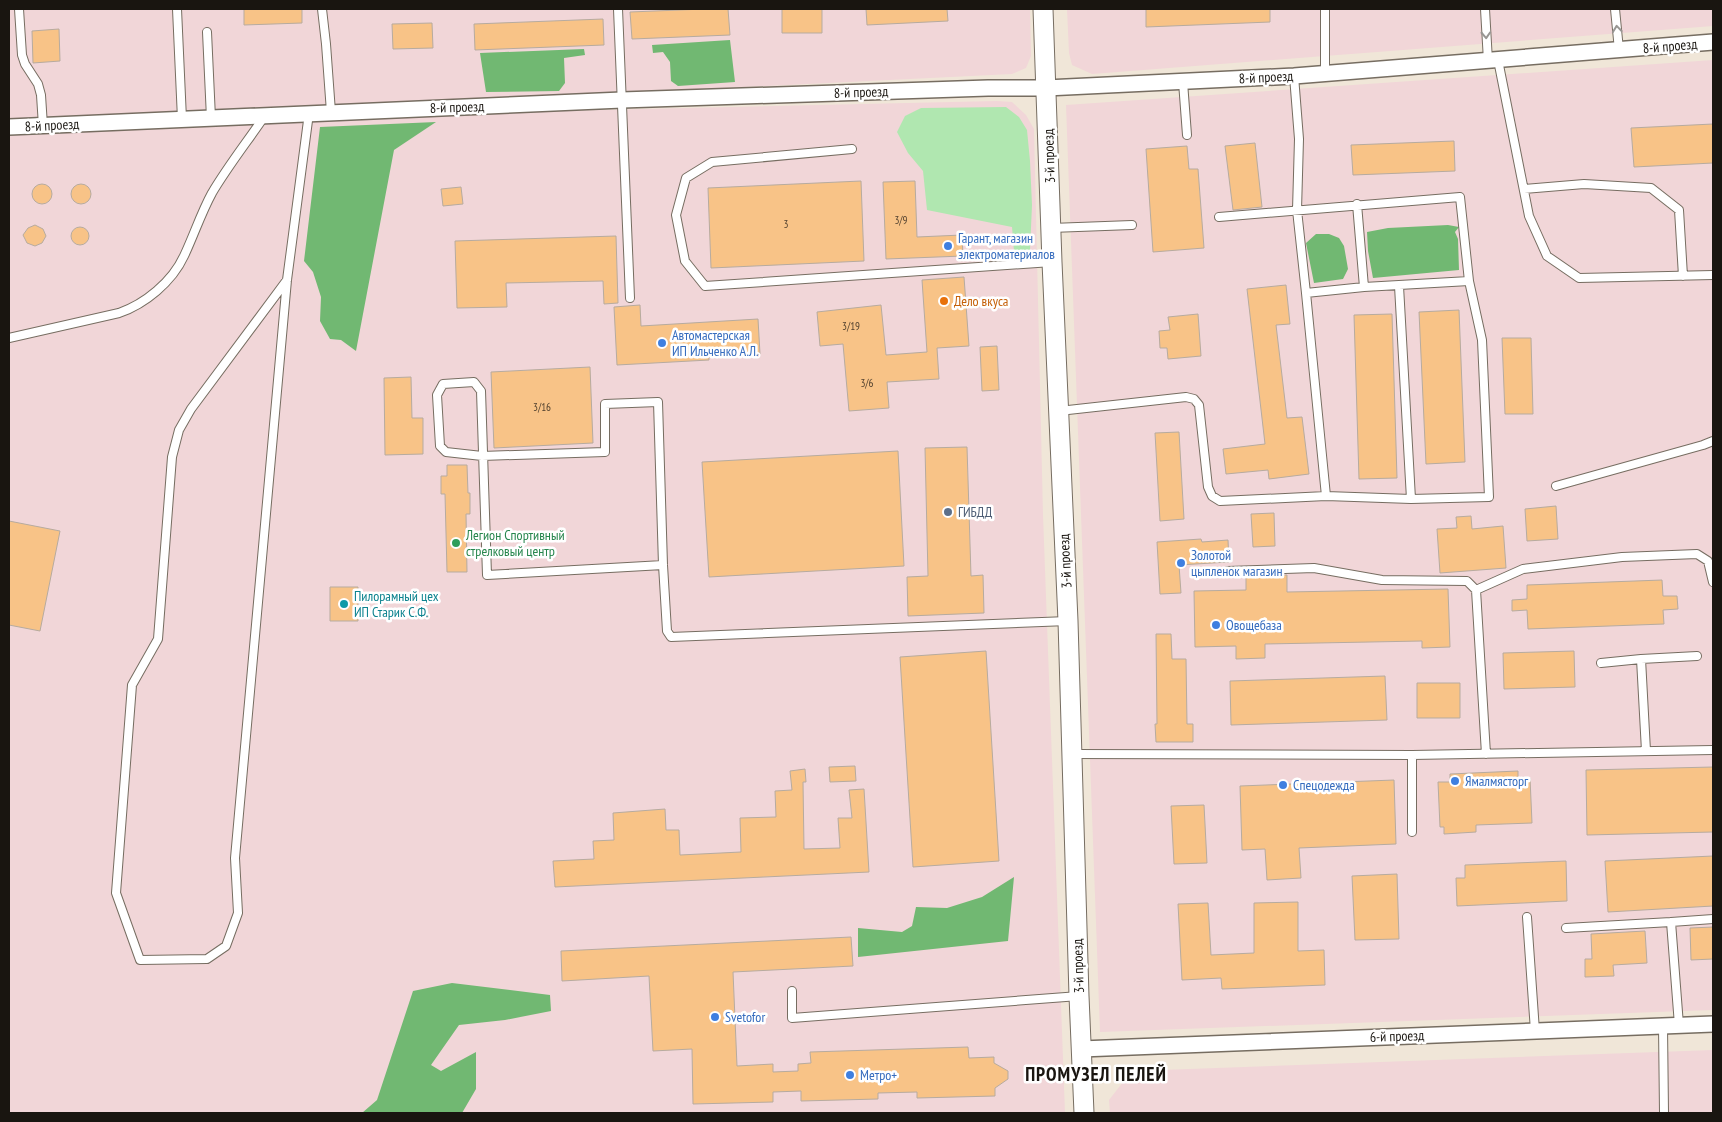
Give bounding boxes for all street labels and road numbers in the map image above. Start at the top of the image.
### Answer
street label: 8-й проезд [1642,35,1698,57]
street label: 8-й проезд [1238,67,1294,87]
street label: 8-й проезд [833,82,889,102]
street label: 8-й проезд [429,97,485,117]
street label: 8-й проезд [24,115,80,135]
street label: 3-й проезд [1039,128,1059,184]
street label: 3-й проезд [1055,533,1075,589]
street label: 3-й проезд [1068,938,1088,994]
street label: 6-й проезд [1369,1026,1425,1046]

